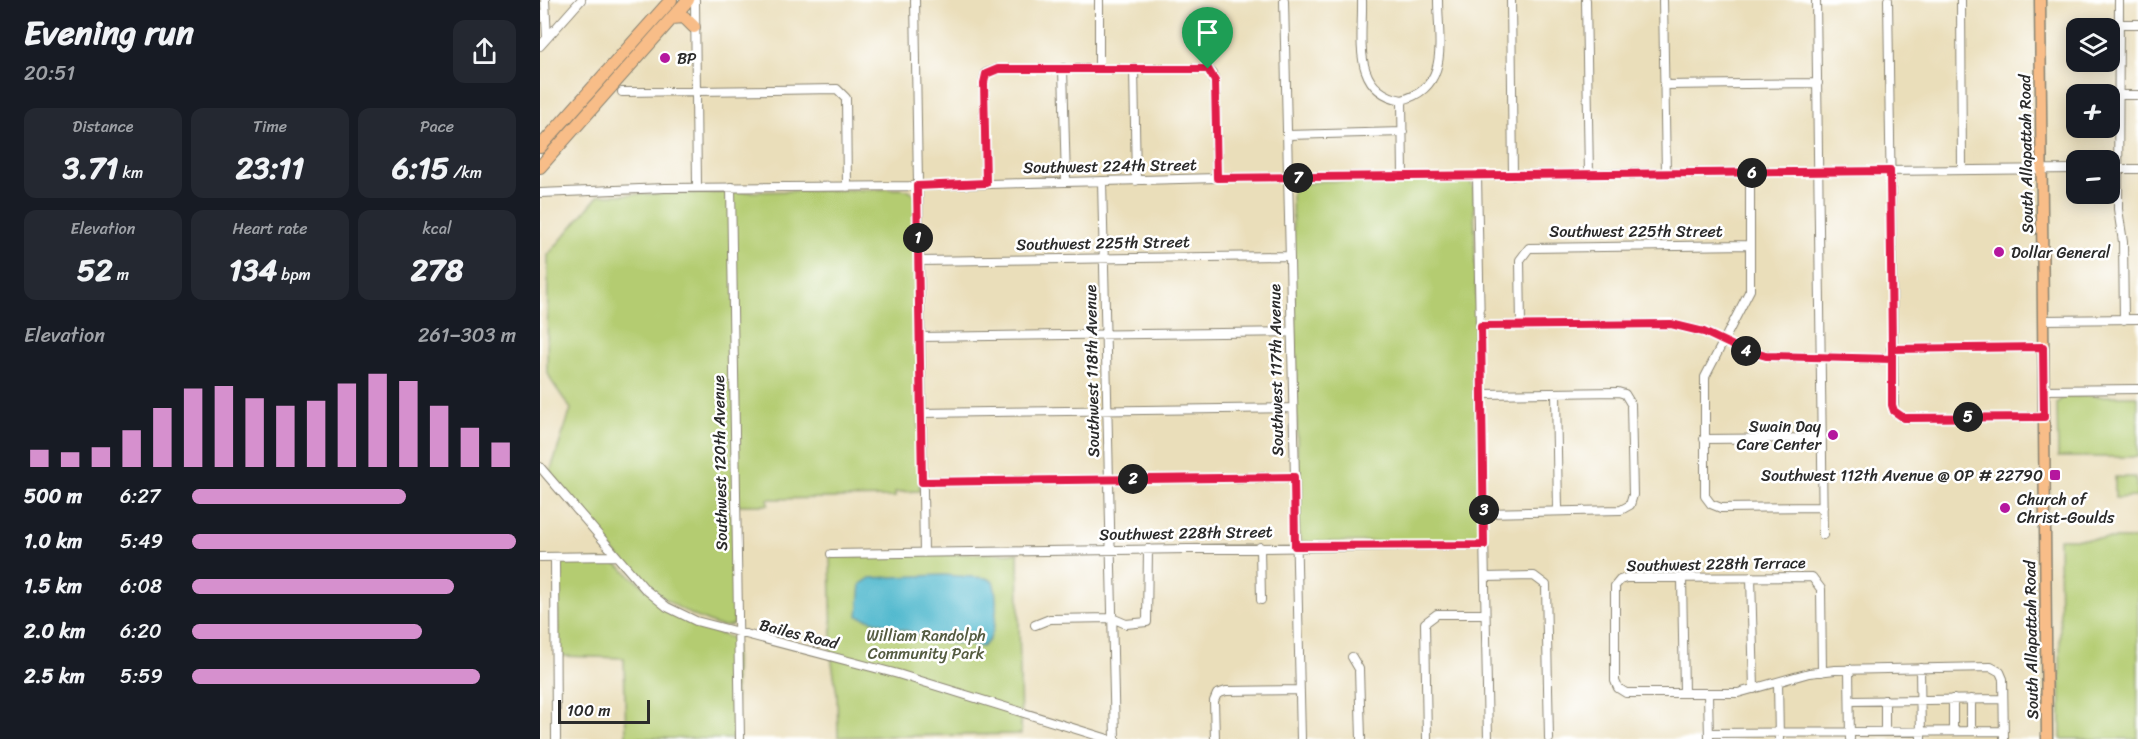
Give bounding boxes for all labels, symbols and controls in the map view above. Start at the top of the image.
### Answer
text: Evening run [24,4,194,62]
pin [1182,7,1233,69]
icon: arrive [1191,16,1224,49]
map controls [2066,18,2120,204]
button: layers [2066,18,2120,72]
button: share [453,20,516,83]
place label: BP [677,44,697,73]
marker: BP [658,51,672,65]
text: 20:51 [24,56,75,91]
street label: South Allapattah Road [2010,73,2042,233]
button: + [2066,84,2120,138]
text: Distance [73,112,133,141]
text: Time [253,112,287,141]
text: Pace [420,112,454,141]
text: 3.71 [63,141,118,195]
text: 23:11 [236,141,304,195]
text: 6:15 [392,141,449,195]
street label: Southwest 224th Street [1023,150,1197,182]
button: − [2066,150,2120,204]
text: km [118,158,143,187]
text: /km [449,158,482,187]
pin: 6 [1737,158,1767,188]
text: 6 [1747,158,1757,187]
pin: 7 [1283,163,1313,193]
text: 7 [1293,163,1303,192]
text: Elevation [71,214,135,243]
text: Heart rate [232,214,308,243]
text: kcal [422,214,452,243]
street label: Southwest 225th Street [1549,217,1723,246]
pin: 1 [903,223,933,253]
text: 1 [915,223,921,252]
street label: Southwest 225th Street [1016,227,1190,259]
place label: Dollar General [2011,238,2111,267]
text: 52 [77,243,113,297]
text: 134 [229,243,277,297]
text: 278 [411,243,463,297]
marker: Dollar General [1992,245,2006,259]
text: m [113,260,129,289]
text: bpm [277,260,311,289]
street label: Southwest 117th Avenue [1260,283,1292,456]
street label: Southwest 118th Avenue [1076,284,1108,458]
text: Elevation [24,318,105,353]
text: 261–303 m [418,318,516,353]
pin: 4 [1731,336,1761,366]
text: 4 [1741,336,1751,365]
street label: Southwest 120th Avenue [704,375,736,551]
pin: 5 [1953,402,1983,432]
text: 5 [1963,402,1973,431]
place label: Swain Day Care Center [1736,412,1822,459]
marker: Swain Day Care Center [1826,428,1840,442]
place label: Southwest 112th Avenue @ OP # 22790 [1761,461,2043,490]
pin: 2 [1118,464,1148,494]
text: 2 [1128,464,1138,493]
marker: Southwest 112th Avenue @ OP # 22790 [2048,468,2062,482]
text: 500 m [24,479,82,514]
text: 6:27 [120,479,160,514]
place label: Church of Christ-Goulds [2017,485,2115,532]
pin: 3 [1469,495,1499,525]
text: 3 [1480,495,1488,524]
marker: Church of Christ-Goulds [1998,501,2012,515]
street label: Southwest 228th Street [1099,517,1273,549]
text: 1.0 km [24,524,82,559]
text: 5:49 [120,524,163,559]
street label: Southwest 228th Terrace [1626,548,1806,580]
street label: South Allapattah Road [2015,559,2047,719]
text: 1.5 km [24,569,82,604]
text: 6:08 [120,569,162,604]
street label: Bailes Road [756,610,843,658]
text: 2.0 km [24,614,85,649]
text: 6:20 [120,614,162,649]
park label: William Randolph Community Park [866,621,986,668]
text: 2.5 km [24,659,85,694]
text: 5:59 [120,659,163,694]
text: 100 m [567,696,611,725]
scale bar [558,697,650,724]

